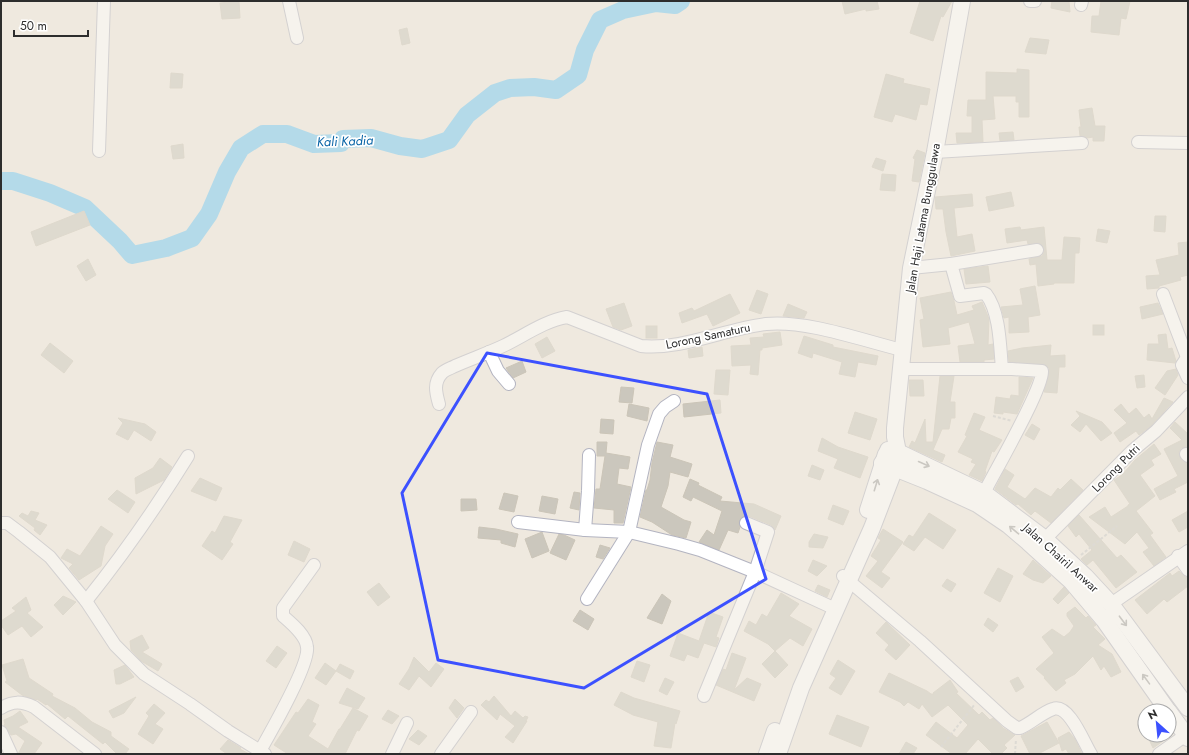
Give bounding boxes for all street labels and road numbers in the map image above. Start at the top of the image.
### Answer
street label: Jalan Haji Latama Bunggulawa [901,142,945,296]
street label: Lorong Samaturu [664,318,752,354]
street label: Lorong Putri [1088,440,1144,496]
street label: Jalan Chairil Anwar [1018,518,1103,597]

